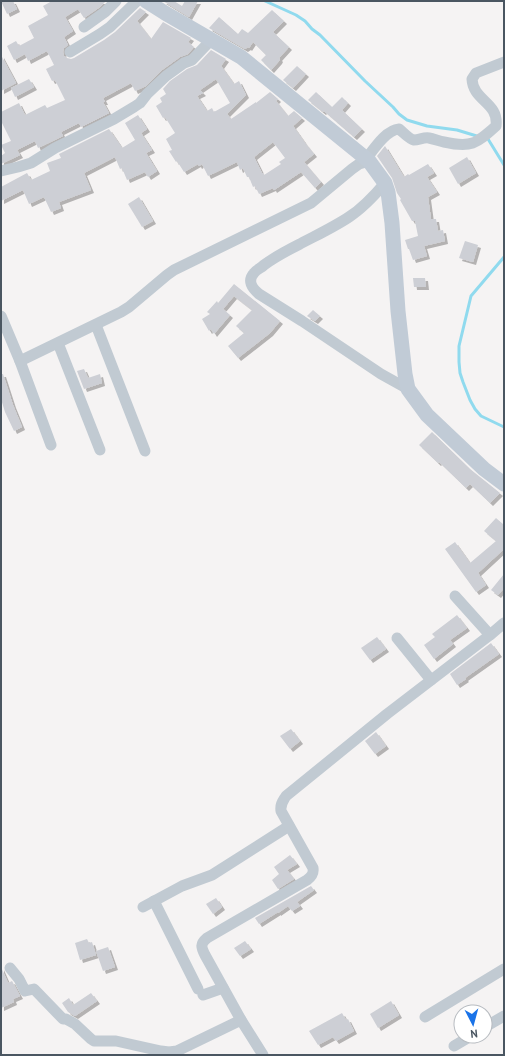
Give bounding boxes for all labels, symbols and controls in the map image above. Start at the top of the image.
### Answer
north arrow [453,1004,493,1044]
text: N [470,1027,478,1041]

